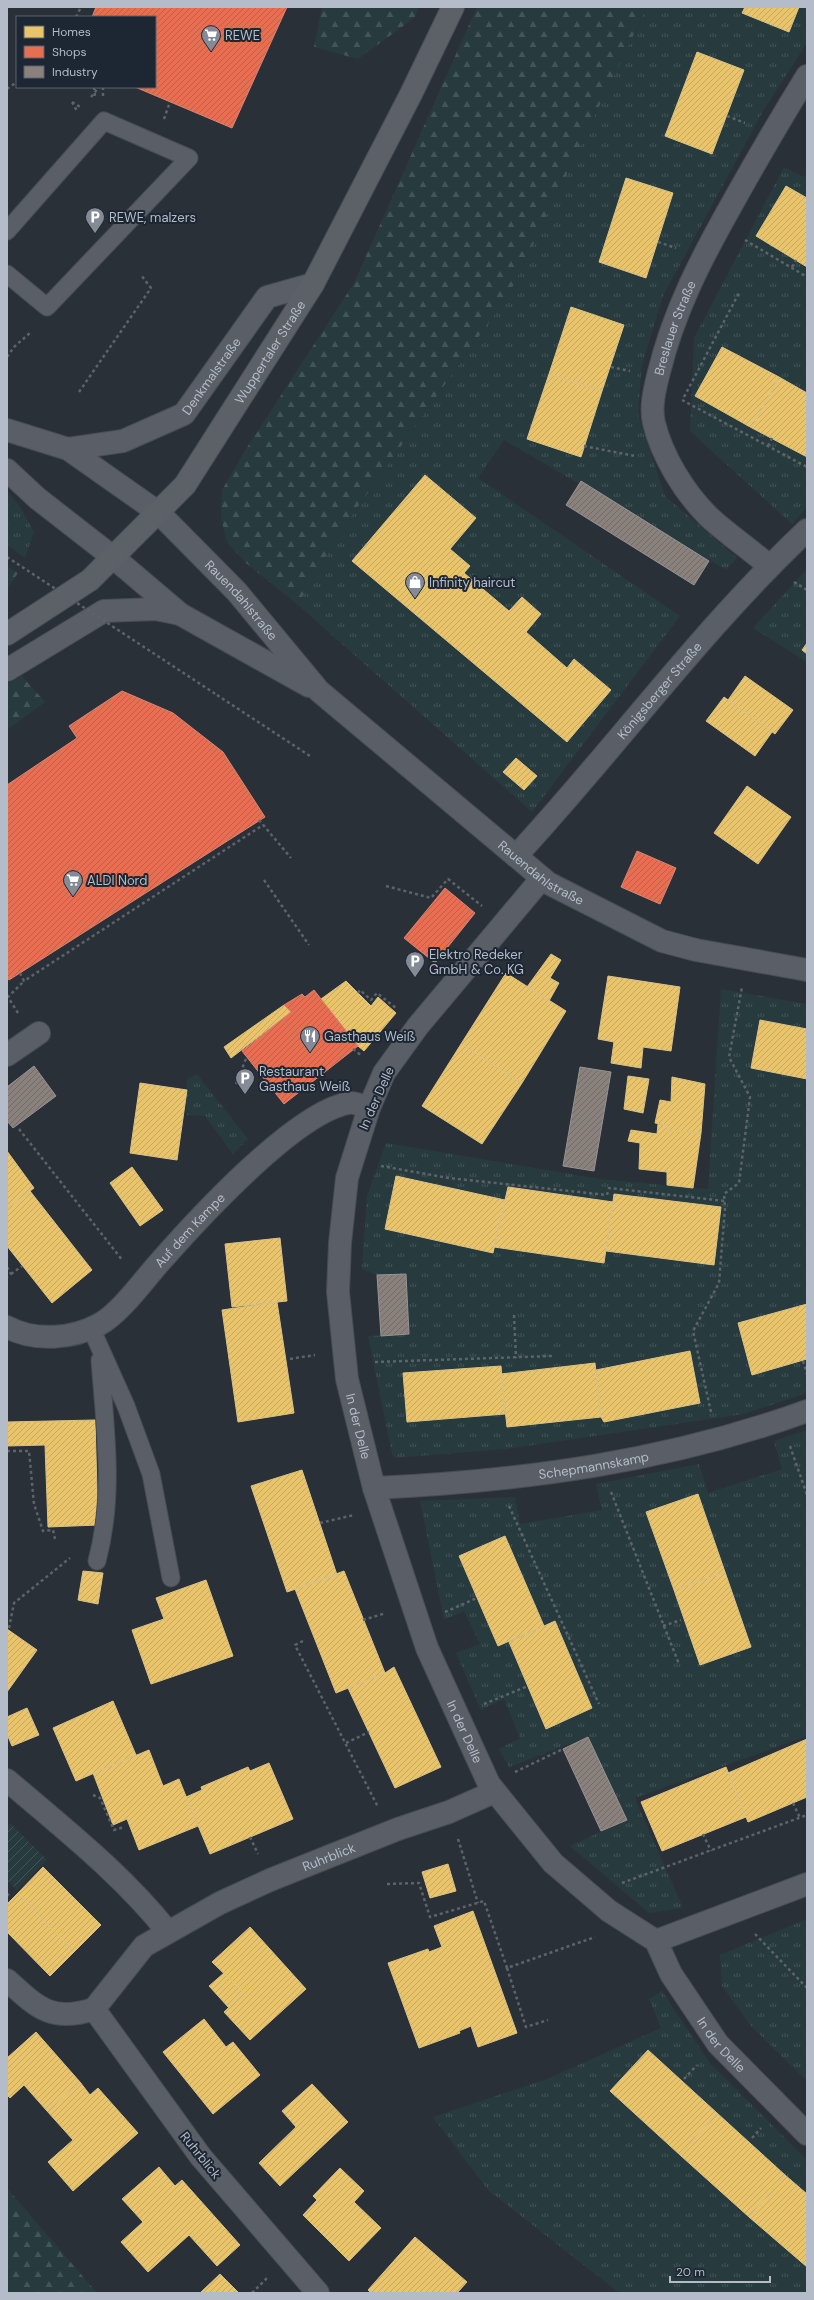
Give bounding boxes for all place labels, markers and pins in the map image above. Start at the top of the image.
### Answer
supermarket icon: REWE [200,24,222,52]
place label: REWE [225,27,260,44]
parking icon: REWE, malzers [84,206,106,234]
place label: REWE, malzers [109,209,196,226]
shop icon: Infinity haircut [404,571,426,599]
place label: Infinity haircut [429,574,515,591]
supermarket icon: ALDI Nord [62,869,84,897]
place label: ALDI Nord [87,872,147,889]
place label: Elektro Redeker GmbH & Co. KG [429,946,524,978]
parking icon: Elektro Redeker GmbH & Co. KG [404,950,426,978]
restaurant icon: Gasthaus Weiß [299,1025,321,1053]
place label: Gasthaus Weiß [324,1028,416,1045]
place label: Restaurant Gasthaus Weiß [259,1063,351,1095]
parking icon: Restaurant Gasthaus Weiß [234,1067,256,1095]

